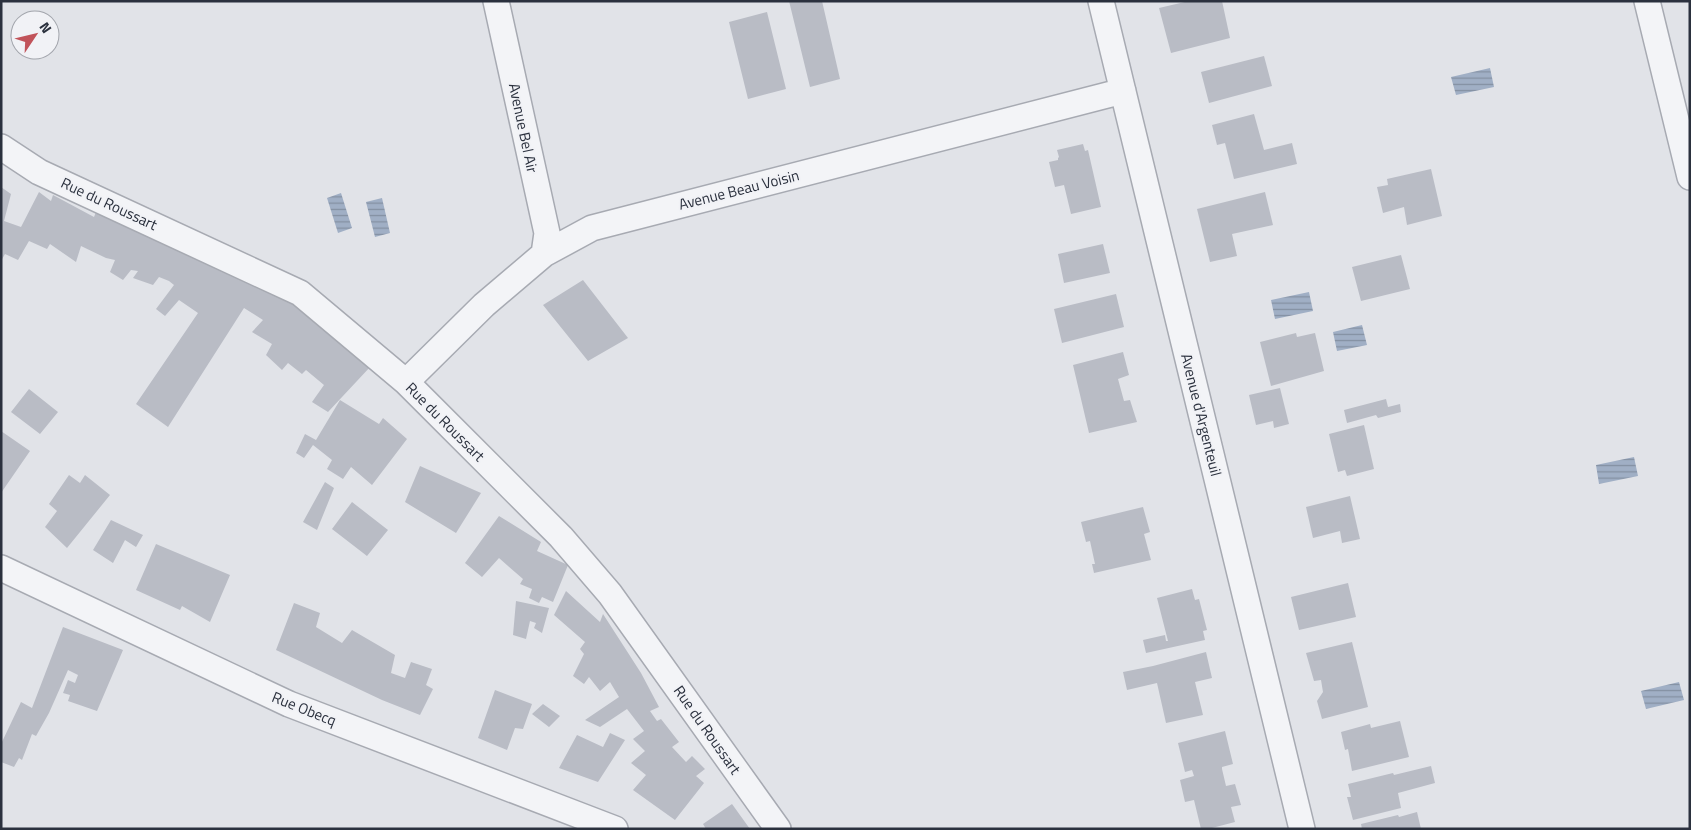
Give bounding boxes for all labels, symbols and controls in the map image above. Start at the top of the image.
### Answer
north arrow [10,10,60,60]
text: N [35,17,57,37]
street label: Avenue Bel Air [503,81,544,175]
street label: Avenue Beau Voisin [676,163,802,216]
street label: Rue du Roussart [57,171,162,236]
street label: Avenue d'Argenteuil [1175,351,1228,479]
street label: Rue du Roussart [400,377,491,467]
street label: Rue du Roussart [668,680,747,780]
street label: Rue Obecq [268,685,340,732]

